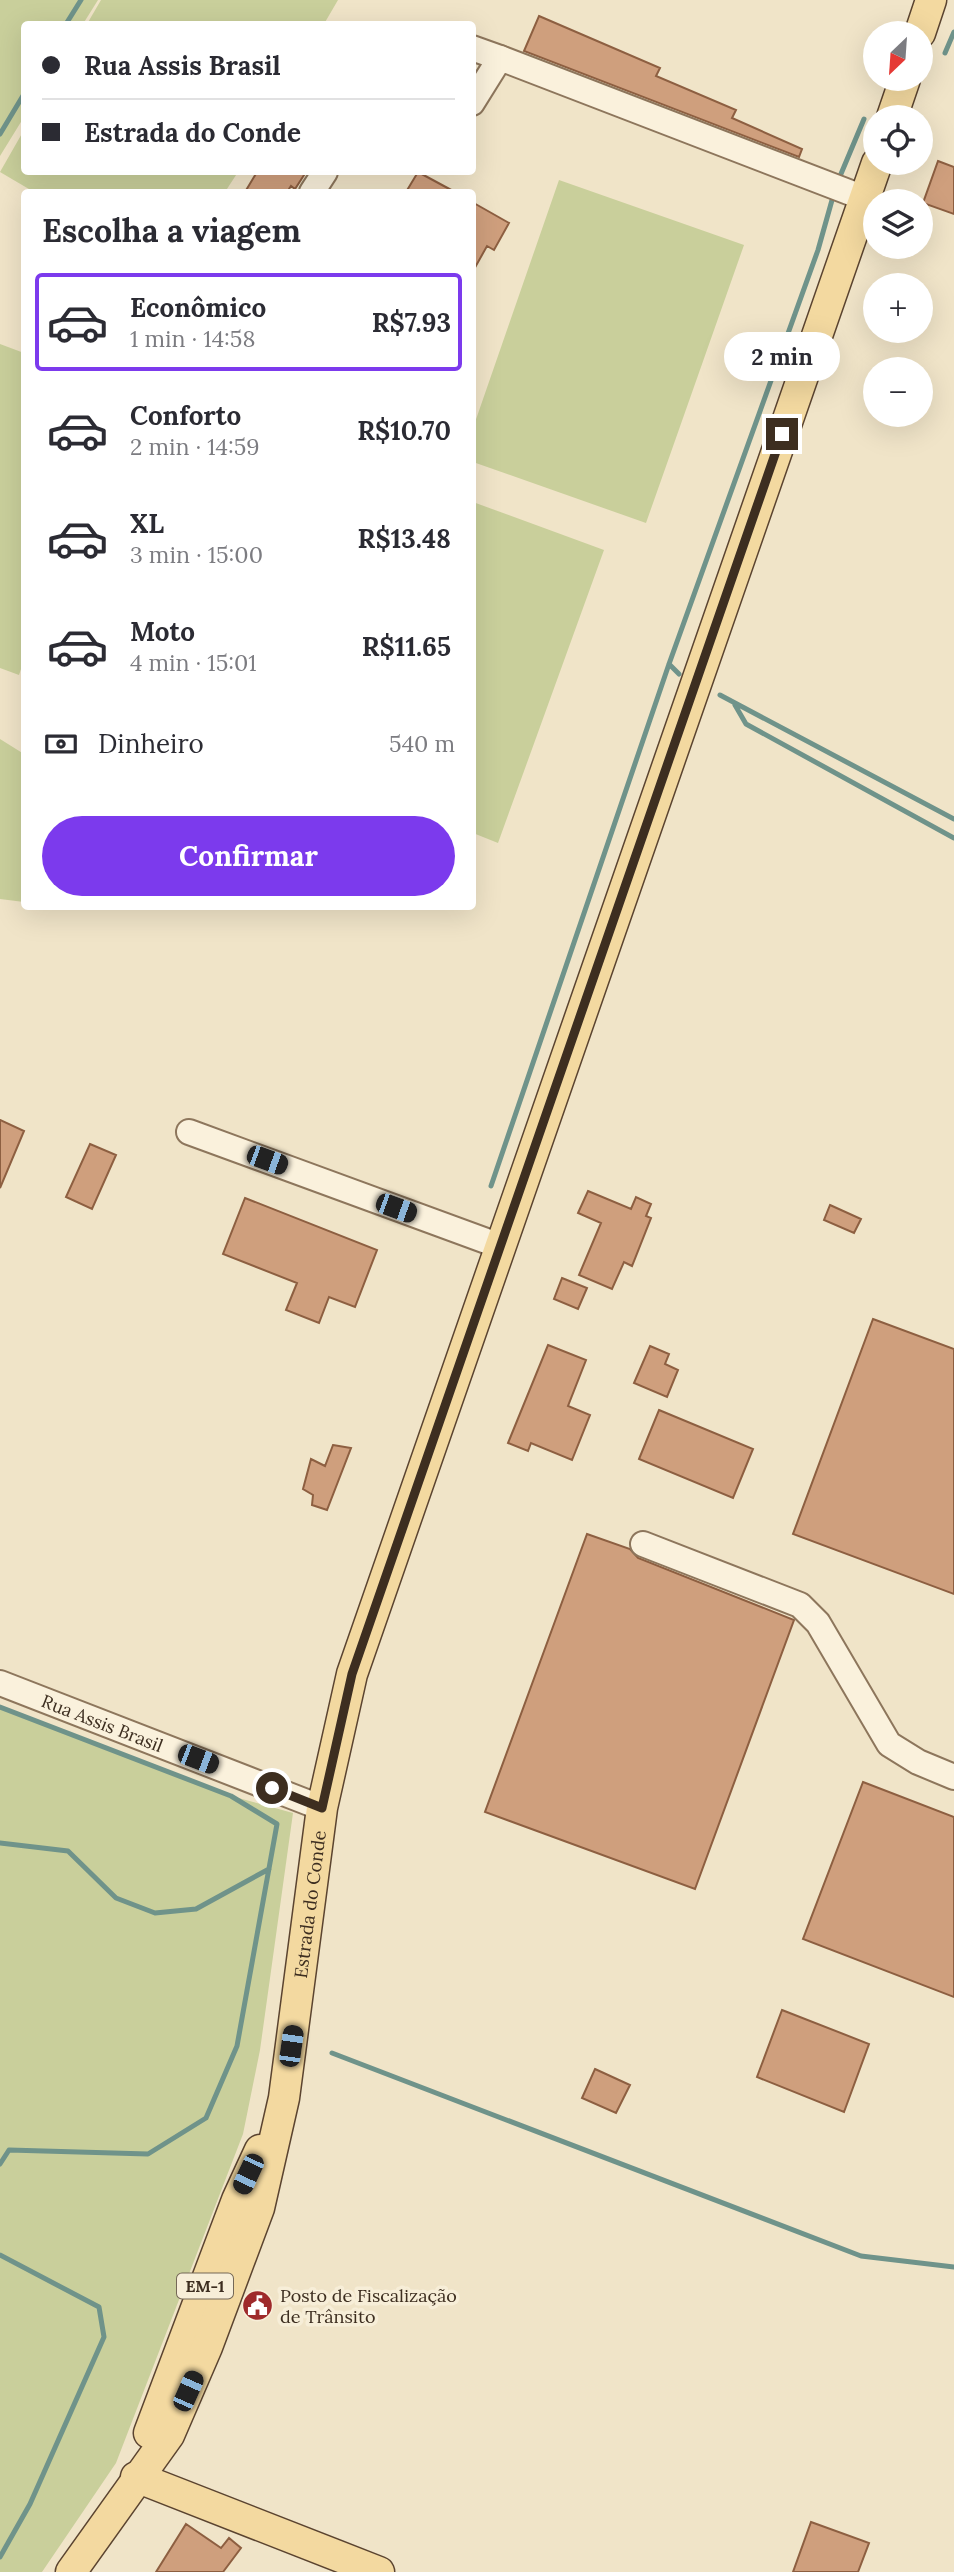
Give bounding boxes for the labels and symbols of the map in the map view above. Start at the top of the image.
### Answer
north arrow [863,21,933,91]
callout: 2 min [724,332,840,382]
route end [766,418,798,450]
car [244,1143,291,1177]
car [373,1191,420,1225]
street label: Rua Assis Brasil [38,1689,167,1757]
car [175,1742,222,1776]
route start [256,1772,288,1804]
street label: Estrada do Conde [288,1829,331,1979]
car [278,2024,305,2068]
car [230,2151,267,2197]
road number: EM-1 [177,2274,233,2298]
place label: Posto de Fiscalização de Trânsito [280,2284,457,2328]
public building icon: Posto de Fiscalização de Trânsito [240,2288,274,2322]
car [170,2368,207,2414]

